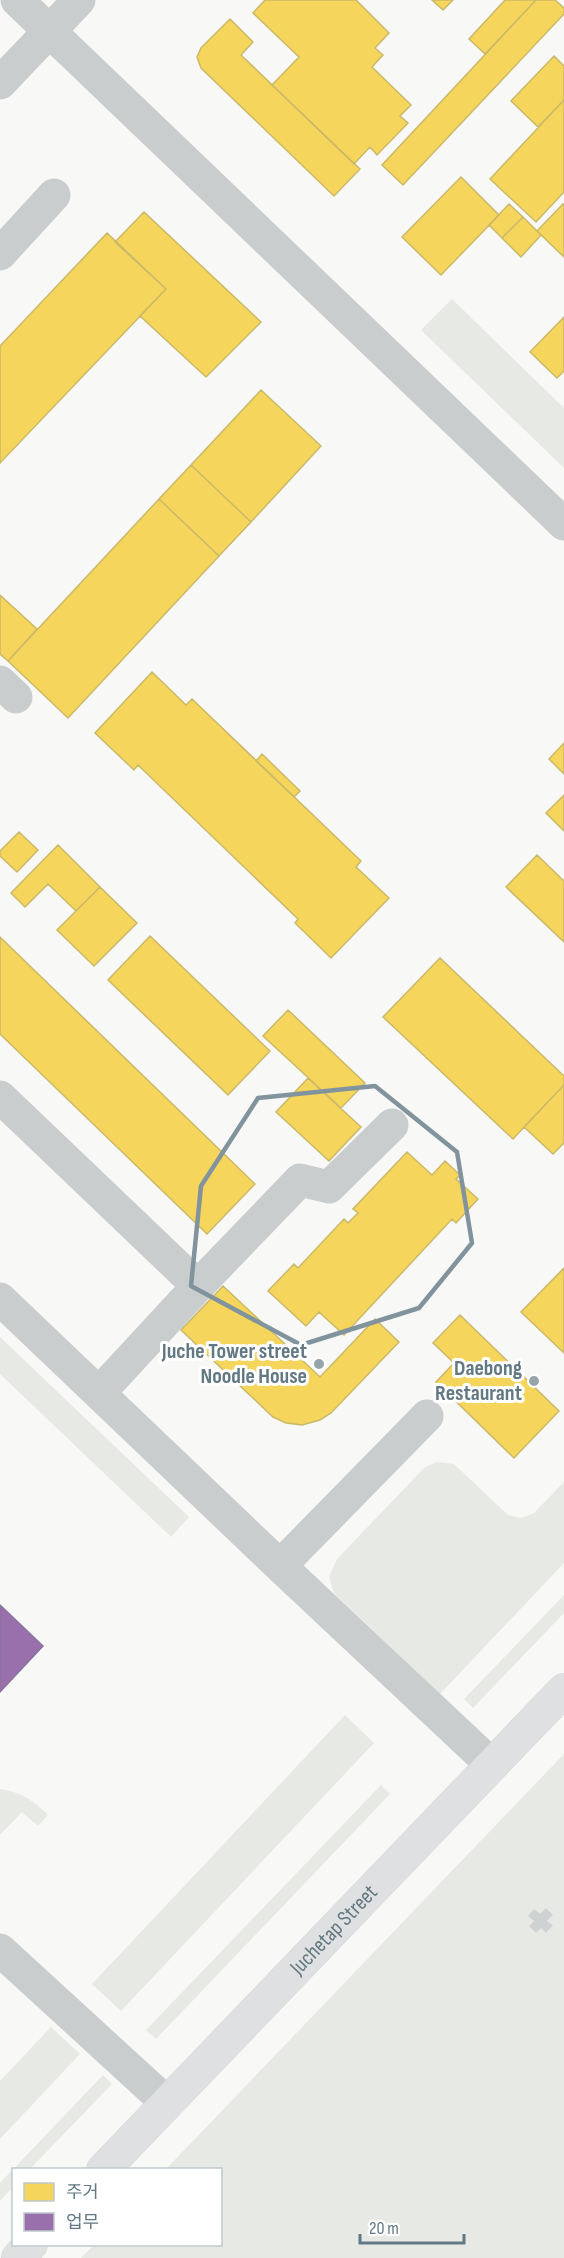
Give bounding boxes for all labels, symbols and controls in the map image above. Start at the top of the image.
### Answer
place label: Juche Tower street Noodle House [161,1338,307,1390]
place label: Daebong Restaurant [435,1355,522,1407]
marker: Juche Tower street Noodle House [312,1357,326,1371]
marker: Daebong Restaurant [527,1374,541,1388]
street label: Juchetap Street [283,1879,383,1981]
legend [12,2168,222,2246]
text: 주거 [66,2182,99,2203]
scale bar [360,2207,464,2245]
text: 업무 [66,2212,99,2233]
text: 20 m [369,2218,399,2239]

